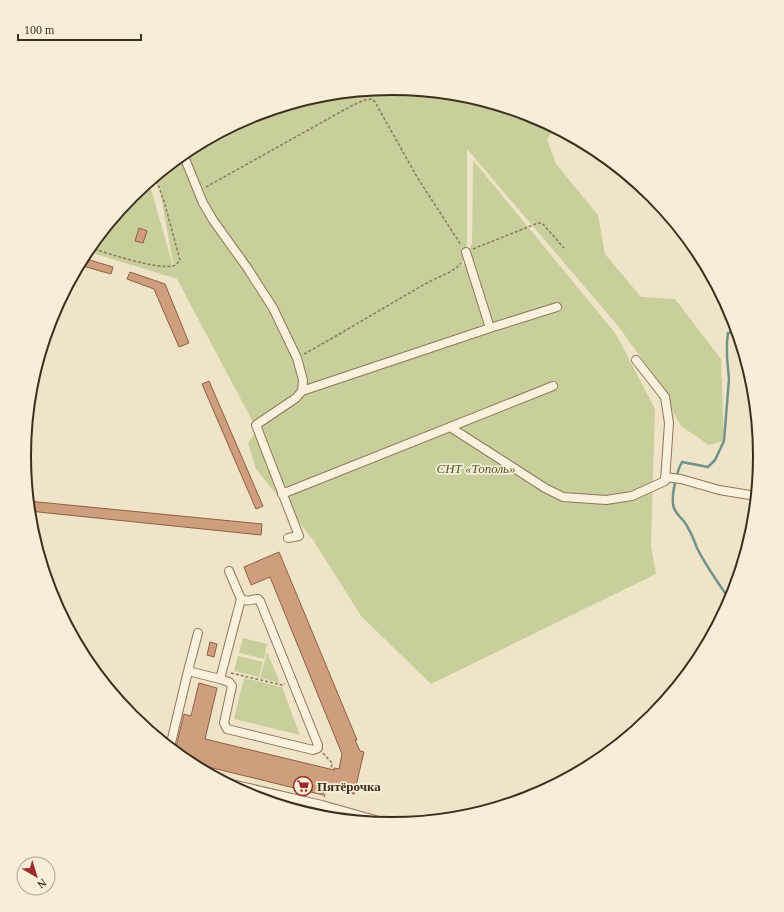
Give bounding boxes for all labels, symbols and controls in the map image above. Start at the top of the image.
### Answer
scale bar [18,16,141,42]
text: 100 m [24,23,55,37]
park label: СНТ «Тополь» [436,461,516,476]
supermarket icon: Пятёрочка [292,775,314,797]
place label: Пятёрочка [317,779,381,794]
north arrow [16,856,56,896]
text: N [35,877,49,891]

